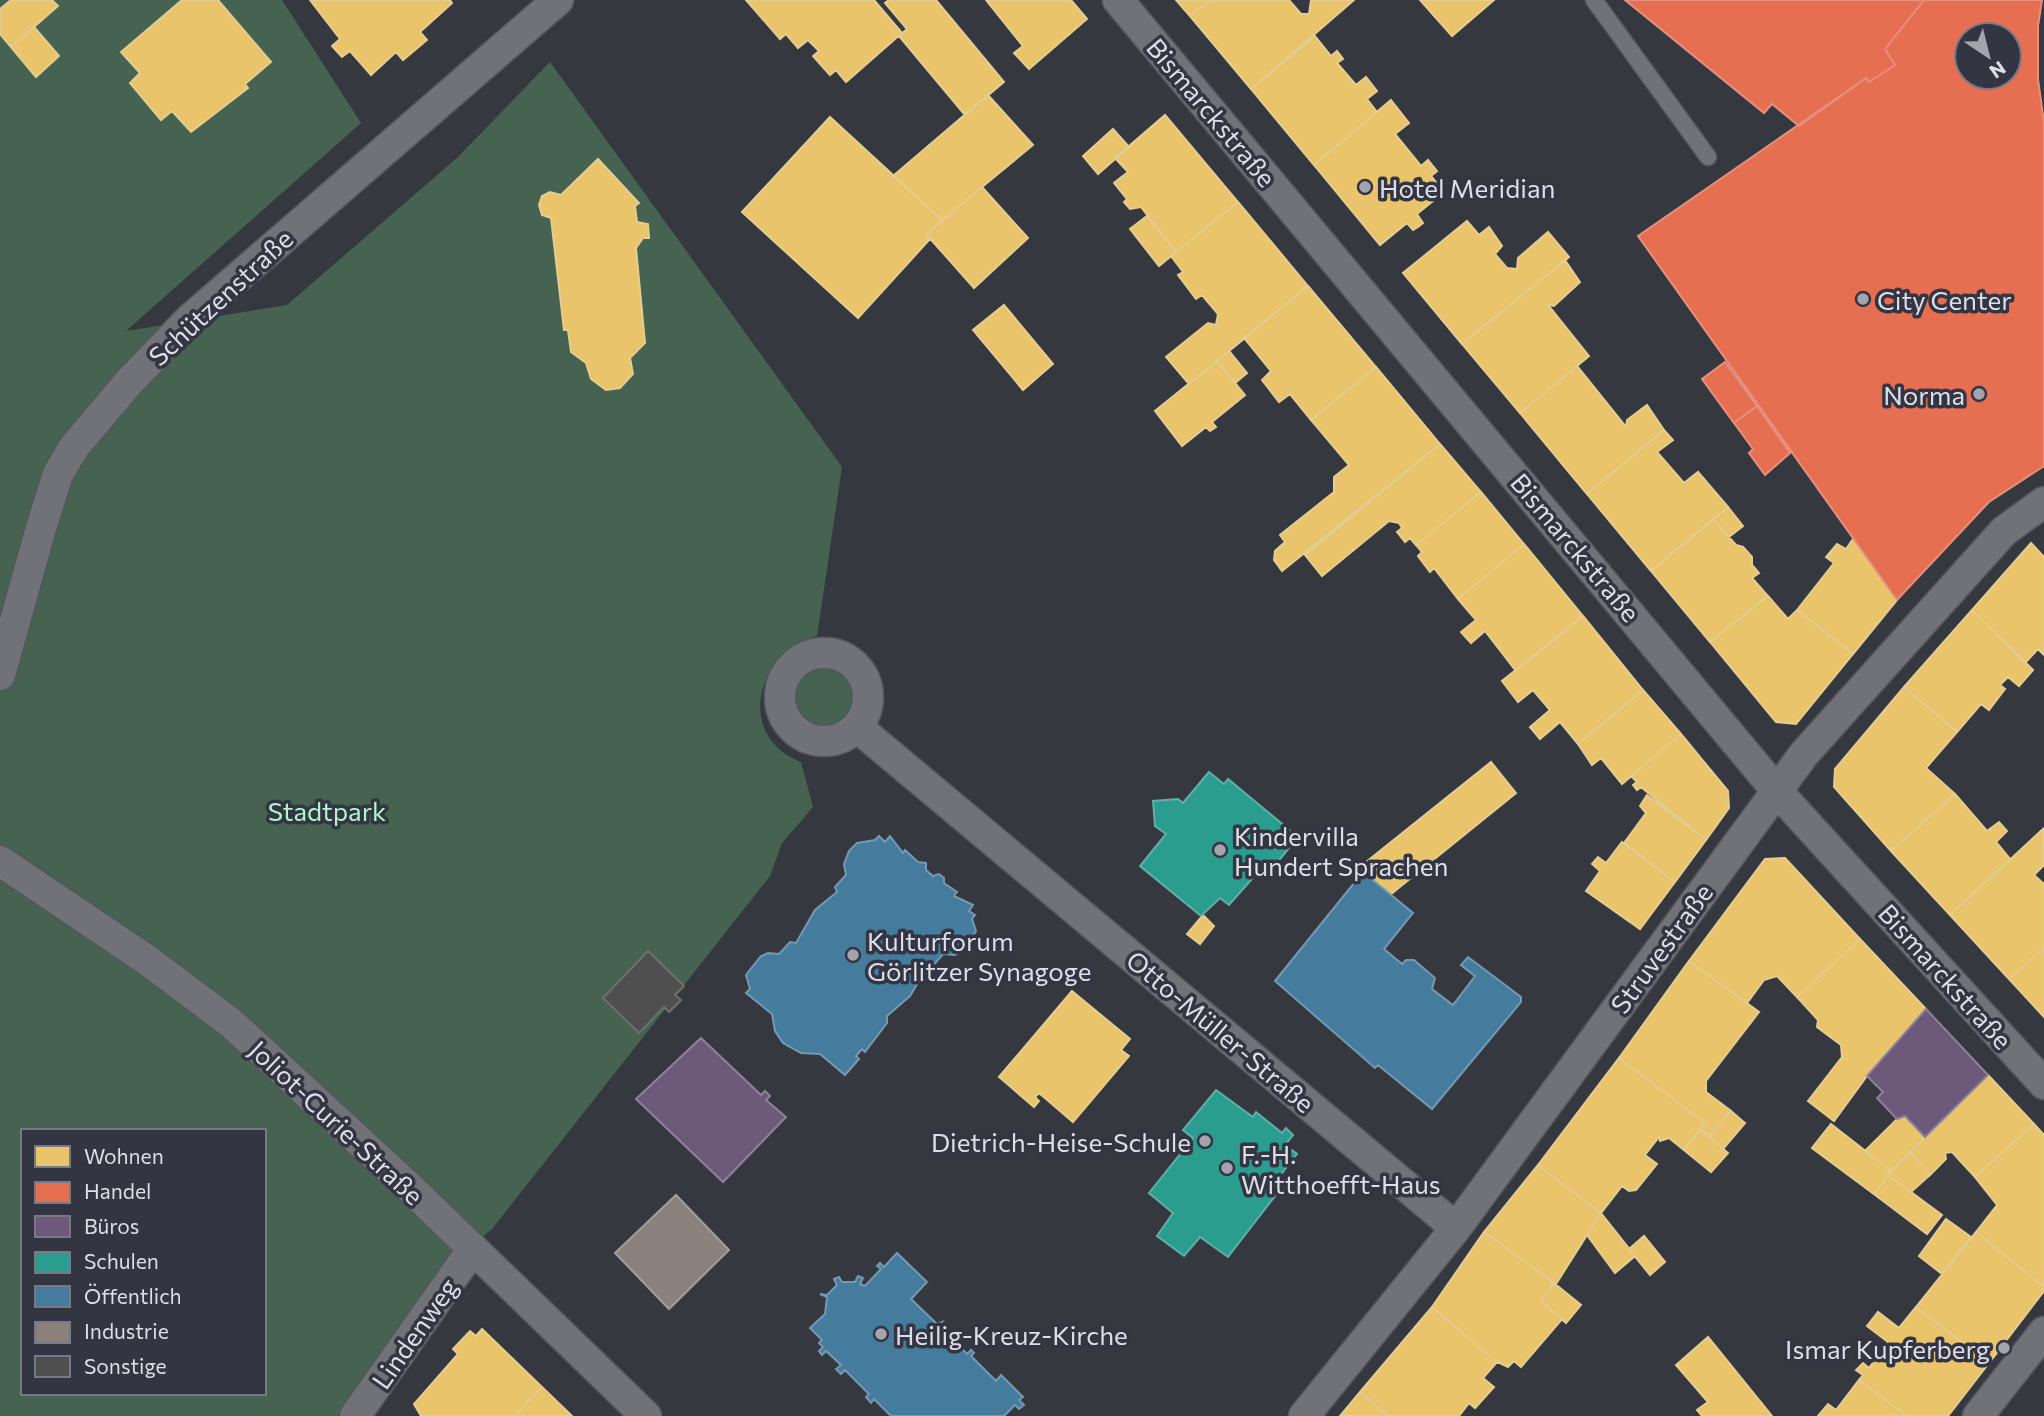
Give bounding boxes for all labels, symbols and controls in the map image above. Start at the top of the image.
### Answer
north arrow [1953,21,2023,91]
street label: Bismarckstraße [1141,32,1283,192]
text: N [1986,57,2010,84]
place label: Hotel Meridian [1379,172,1555,203]
marker: Hotel Meridian [1357,179,1373,195]
street label: Schützenstraße [142,222,298,372]
place label: City Center [1877,284,2012,315]
marker: City Center [1855,291,1871,307]
place label: Norma [1883,379,1965,410]
marker: Norma [1971,386,1987,402]
street label: Bismarckstraße [1505,467,1647,627]
park label: Stadtpark [268,795,386,826]
place label: Kindervilla Hundert Sprachen [1234,820,1448,881]
marker: Kindervilla Hundert Sprachen [1212,842,1228,858]
street label: Struvestraße [1604,877,1718,1019]
street label: Bismarckstraße [1873,897,2019,1055]
place label: Kulturforum Görlitzer Synagoge [867,925,1091,986]
street label: Otto-Müller-Straße [1121,943,1321,1119]
marker: Kulturforum Görlitzer Synagoge [845,947,861,963]
street label: Joliot-Curie-Straße [244,1033,430,1211]
place label: Dietrich-Heise-Schule [931,1126,1191,1157]
legend [21,1129,266,1395]
marker: Dietrich-Heise-Schule [1197,1133,1213,1149]
place label: F.-H. Witthoefft-Haus [1241,1138,1441,1199]
text: Wohnen [84,1143,164,1168]
marker: F.-H. Witthoefft-Haus [1219,1160,1235,1176]
text: Handel [84,1178,151,1203]
text: Büros [84,1213,139,1238]
text: Schulen [84,1248,159,1273]
street label: Lindenweg [365,1272,463,1394]
text: Öffentlich [84,1283,182,1308]
text: Industrie [84,1318,169,1343]
place label: Heilig-Kreuz-Kirche [895,1319,1128,1350]
marker: Heilig-Kreuz-Kirche [873,1326,889,1342]
place label: Ismar Kupferberg [1785,1333,1990,1364]
marker: Ismar Kupferberg [1996,1340,2012,1356]
text: Sonstige [84,1353,167,1378]

